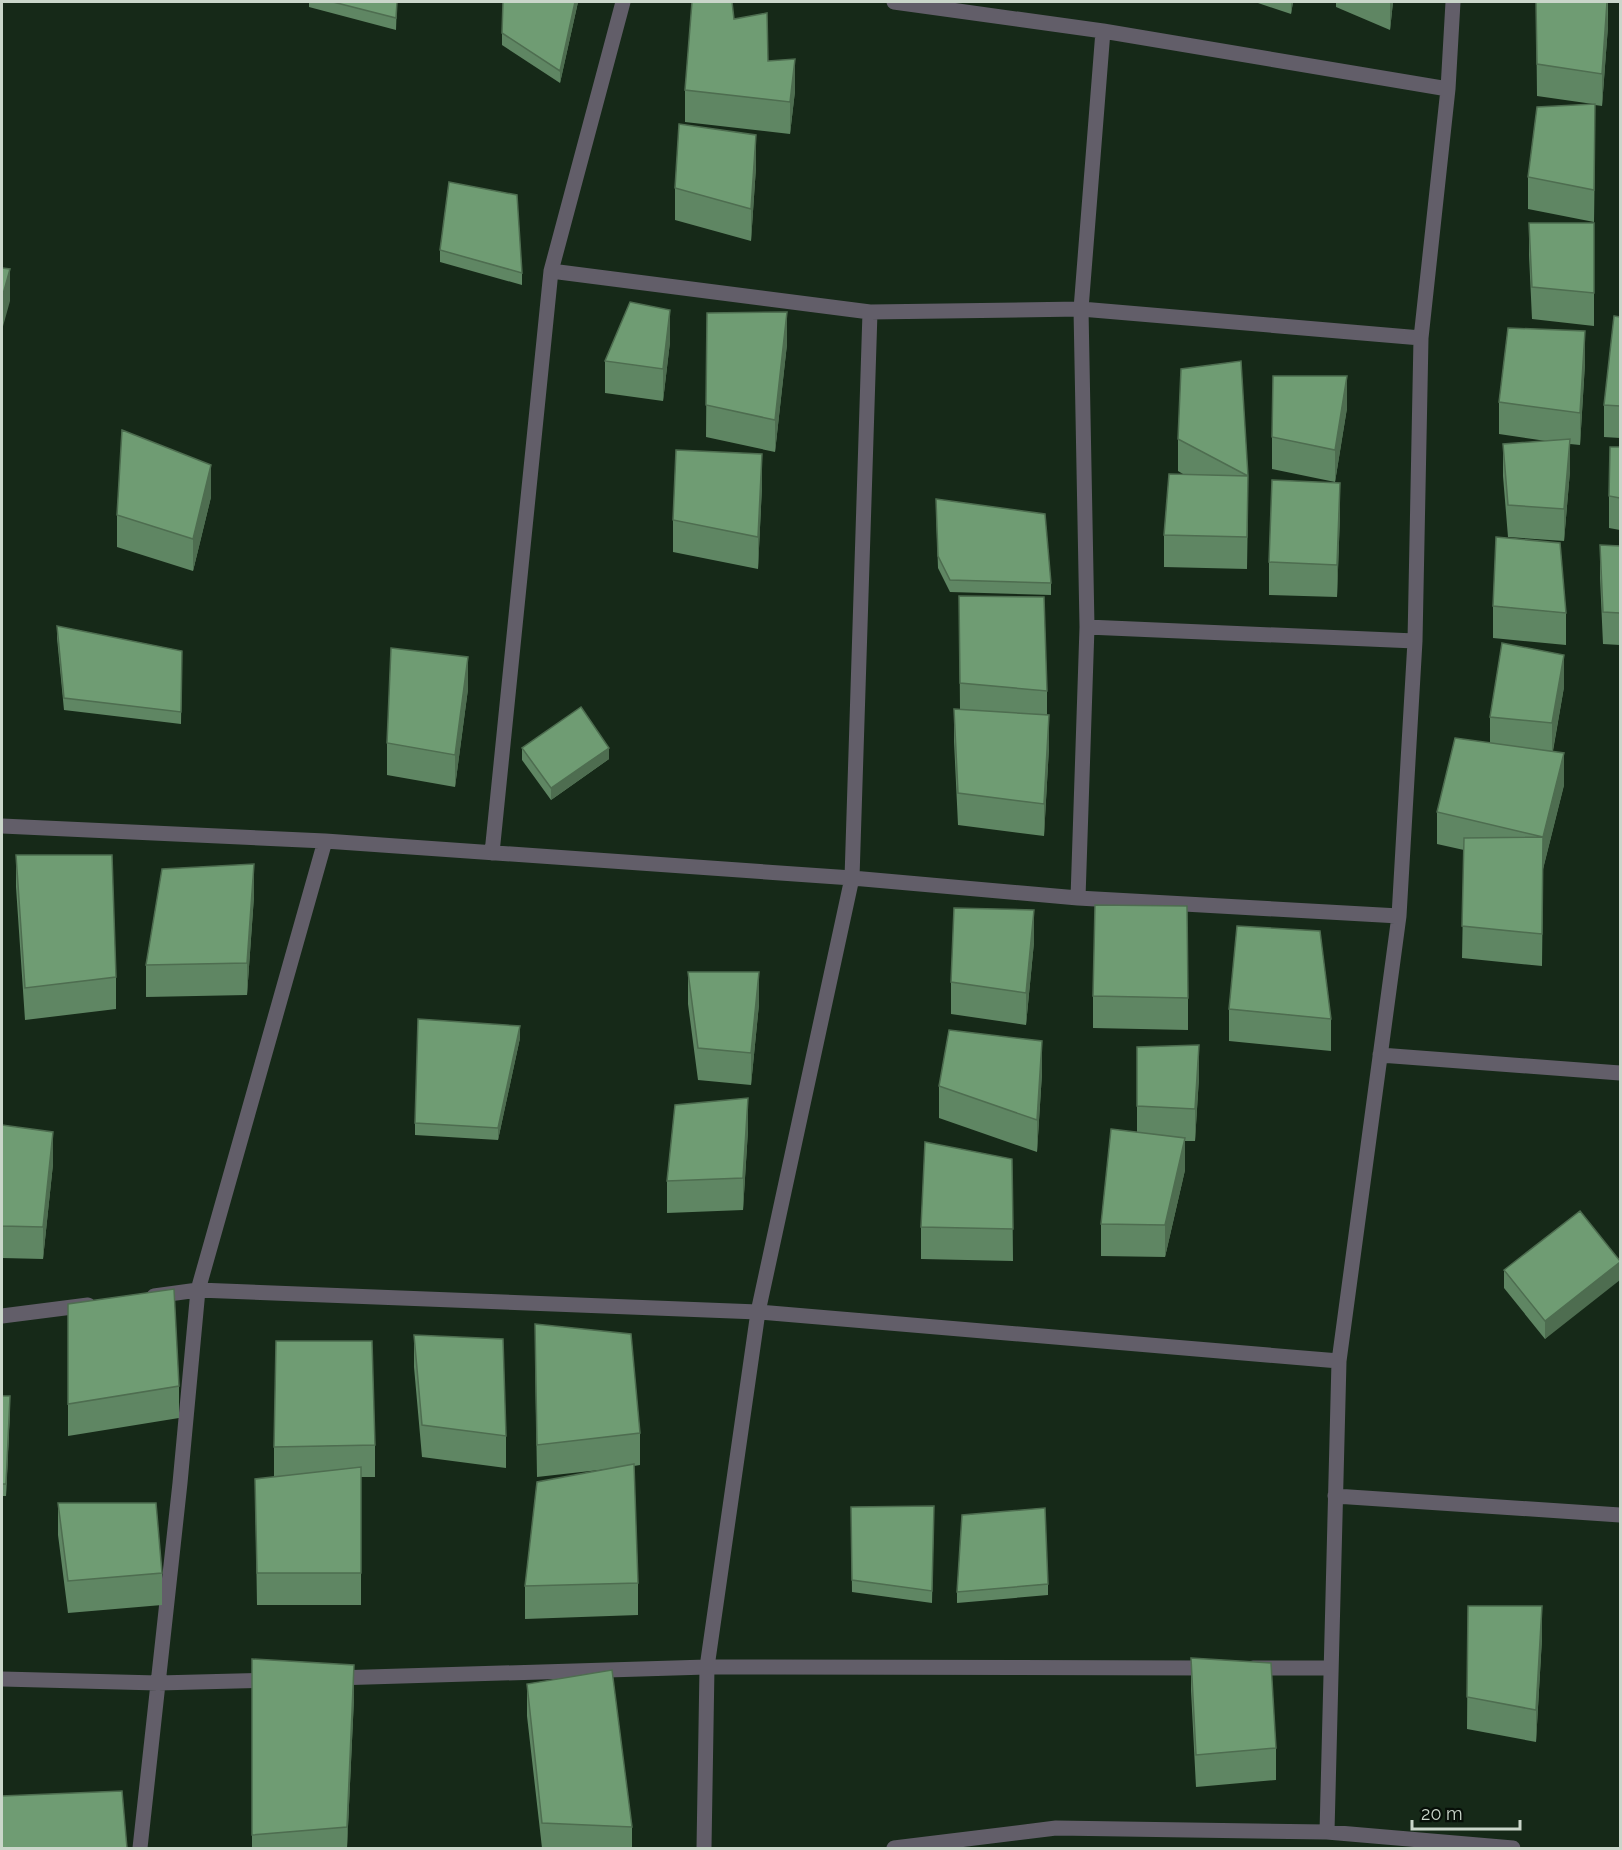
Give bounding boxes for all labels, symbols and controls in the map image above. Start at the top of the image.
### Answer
scale bar [1412,1793,1520,1831]
text: 20 m [1421,1803,1463,1824]

